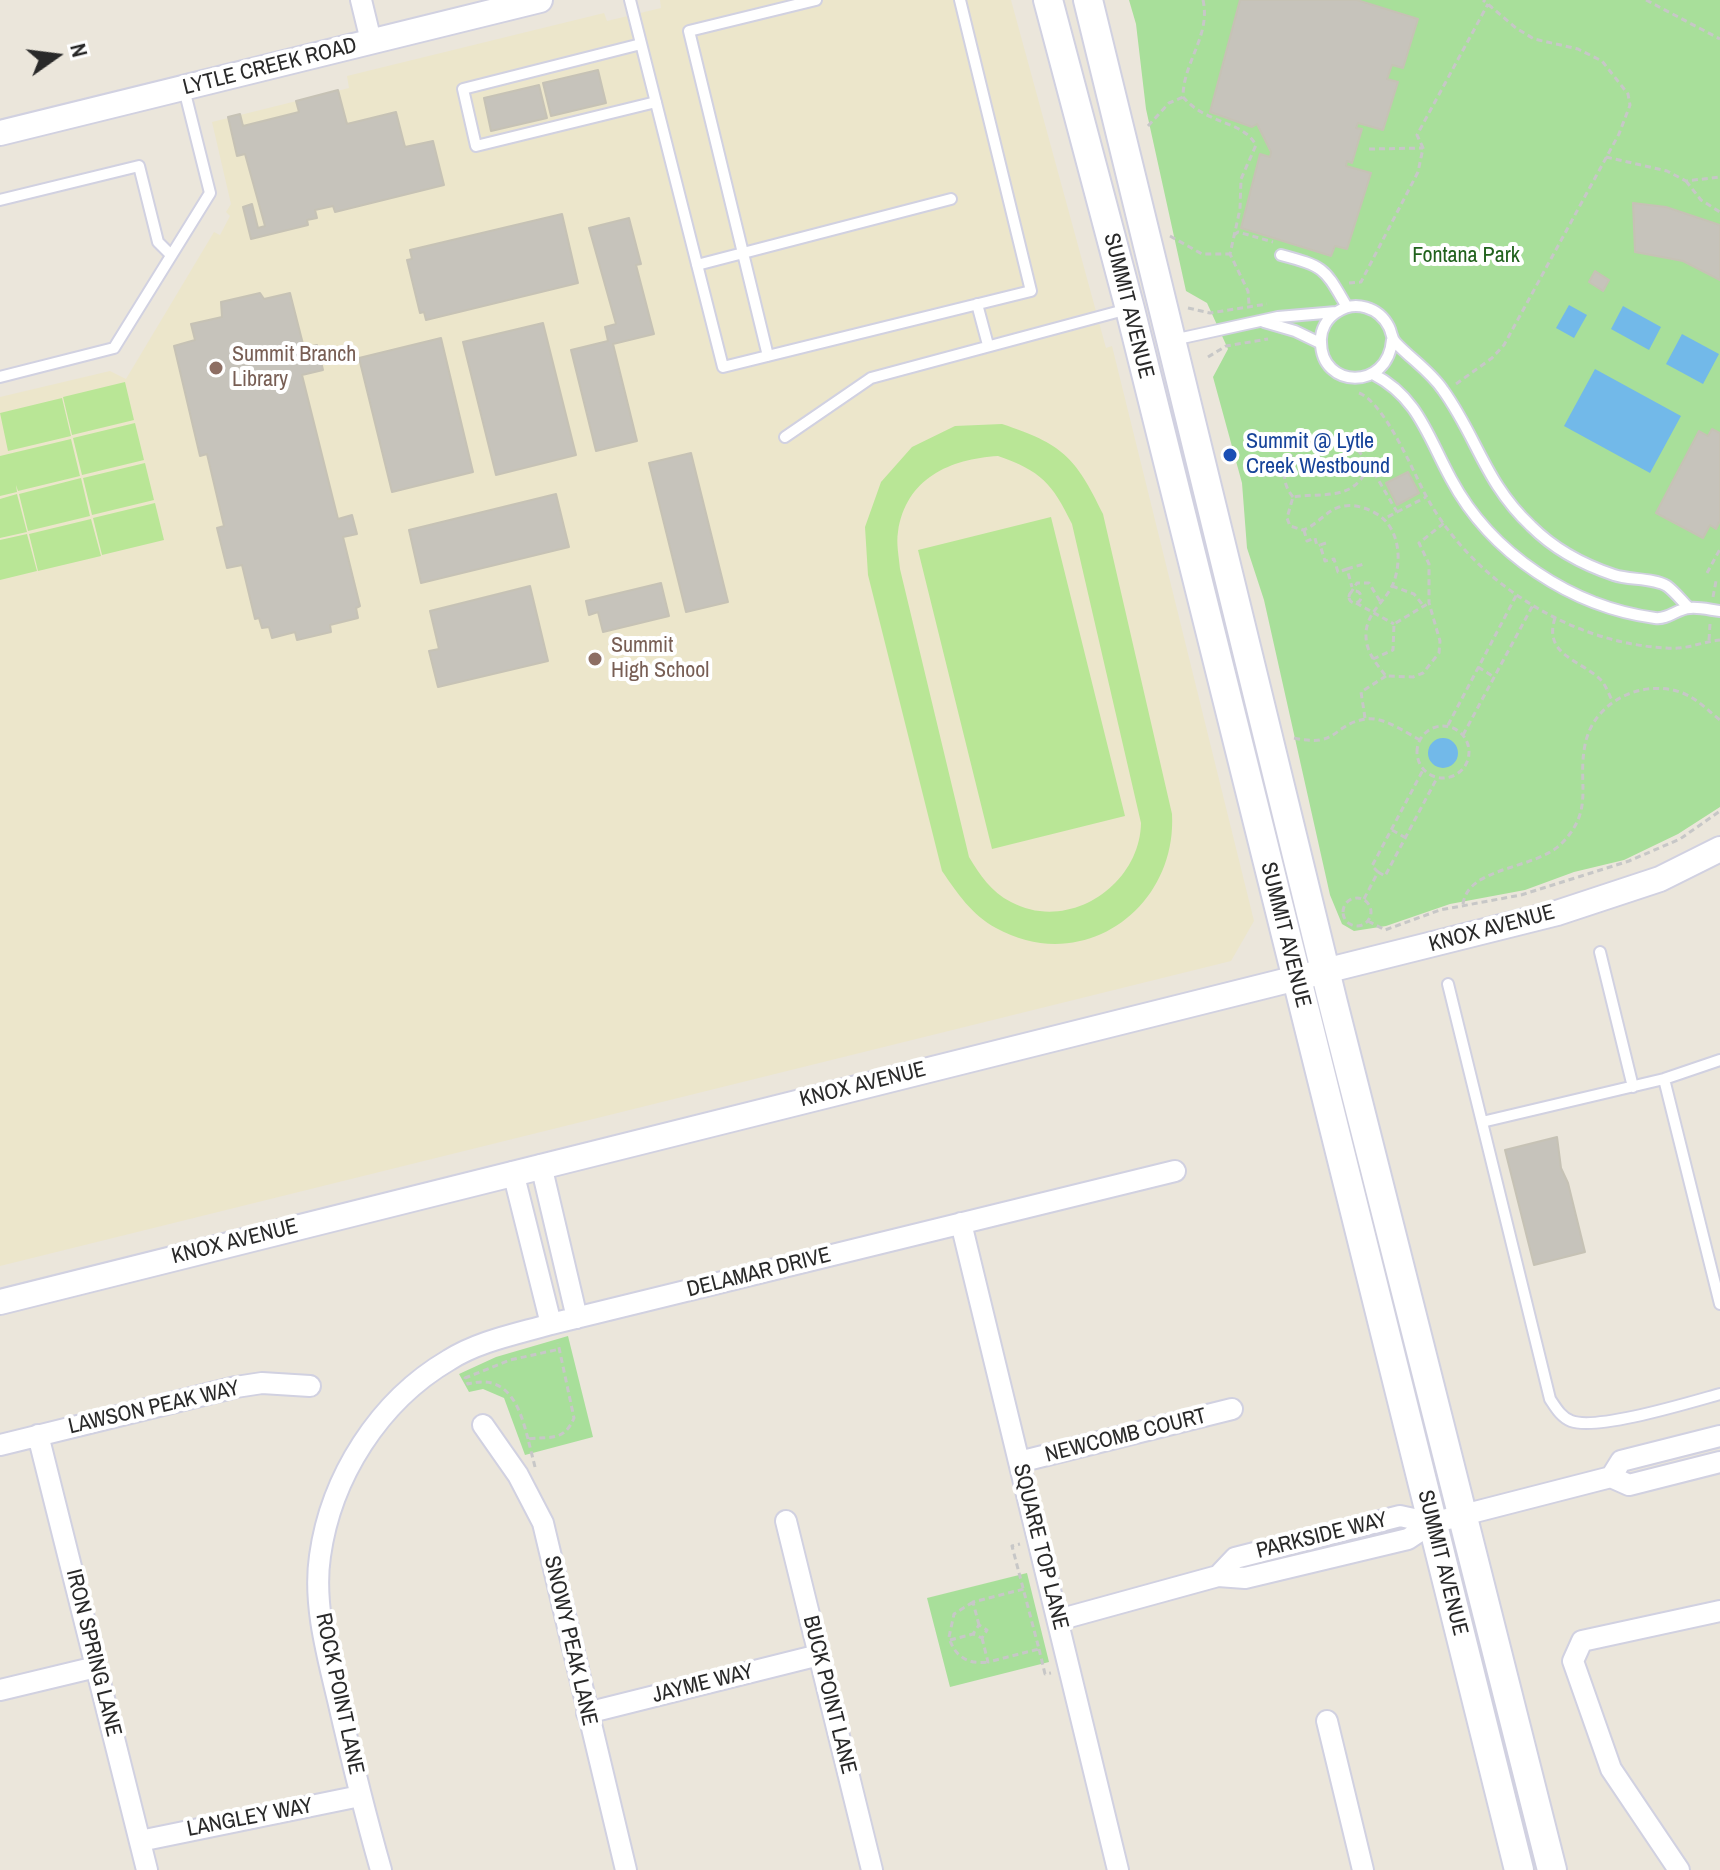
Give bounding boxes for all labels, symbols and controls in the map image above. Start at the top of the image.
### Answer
north arrow [16,16,96,96]
street label: LYTLE CREEK ROAD [180,33,360,101]
text: N [63,40,95,60]
street label: SUMMIT AVENUE [1097,231,1159,381]
park label: Fontana Park [1412,243,1520,269]
place label: Summit Branch Library [232,342,356,394]
marker: Summit Branch Library [207,359,225,377]
place label: Summit @ Lytle Creek Westbound [1246,429,1390,480]
marker: Summit @ Lytle Creek Westbound [1221,446,1239,464]
place label: Summit High School [611,633,709,684]
marker: Summit High School [586,650,604,668]
street label: SUMMIT AVENUE [1254,860,1316,1010]
street label: KNOX AVENUE [1426,900,1558,958]
street label: KNOX AVENUE [797,1057,929,1113]
street label: KNOX AVENUE [169,1214,301,1270]
street label: DELAMAR DRIVE [684,1242,834,1304]
street label: LAWSON PEAK WAY [66,1375,242,1441]
street label: NEWCOMB COURT [1043,1403,1209,1469]
street label: SQUARE TOP LANE [1007,1461,1073,1633]
street label: SUMMIT AVENUE [1411,1488,1473,1638]
street label: PARKSIDE WAY [1254,1507,1390,1565]
street label: SNOWY PEAK LANE [538,1554,602,1728]
street label: IRON SPRING LANE [59,1567,127,1739]
street label: ROCK POINT LANE [309,1611,369,1777]
street label: BUCK POINT LANE [797,1613,861,1777]
street label: JAYME WAY [650,1659,756,1709]
street label: LANGLEY WAY [185,1793,315,1843]

